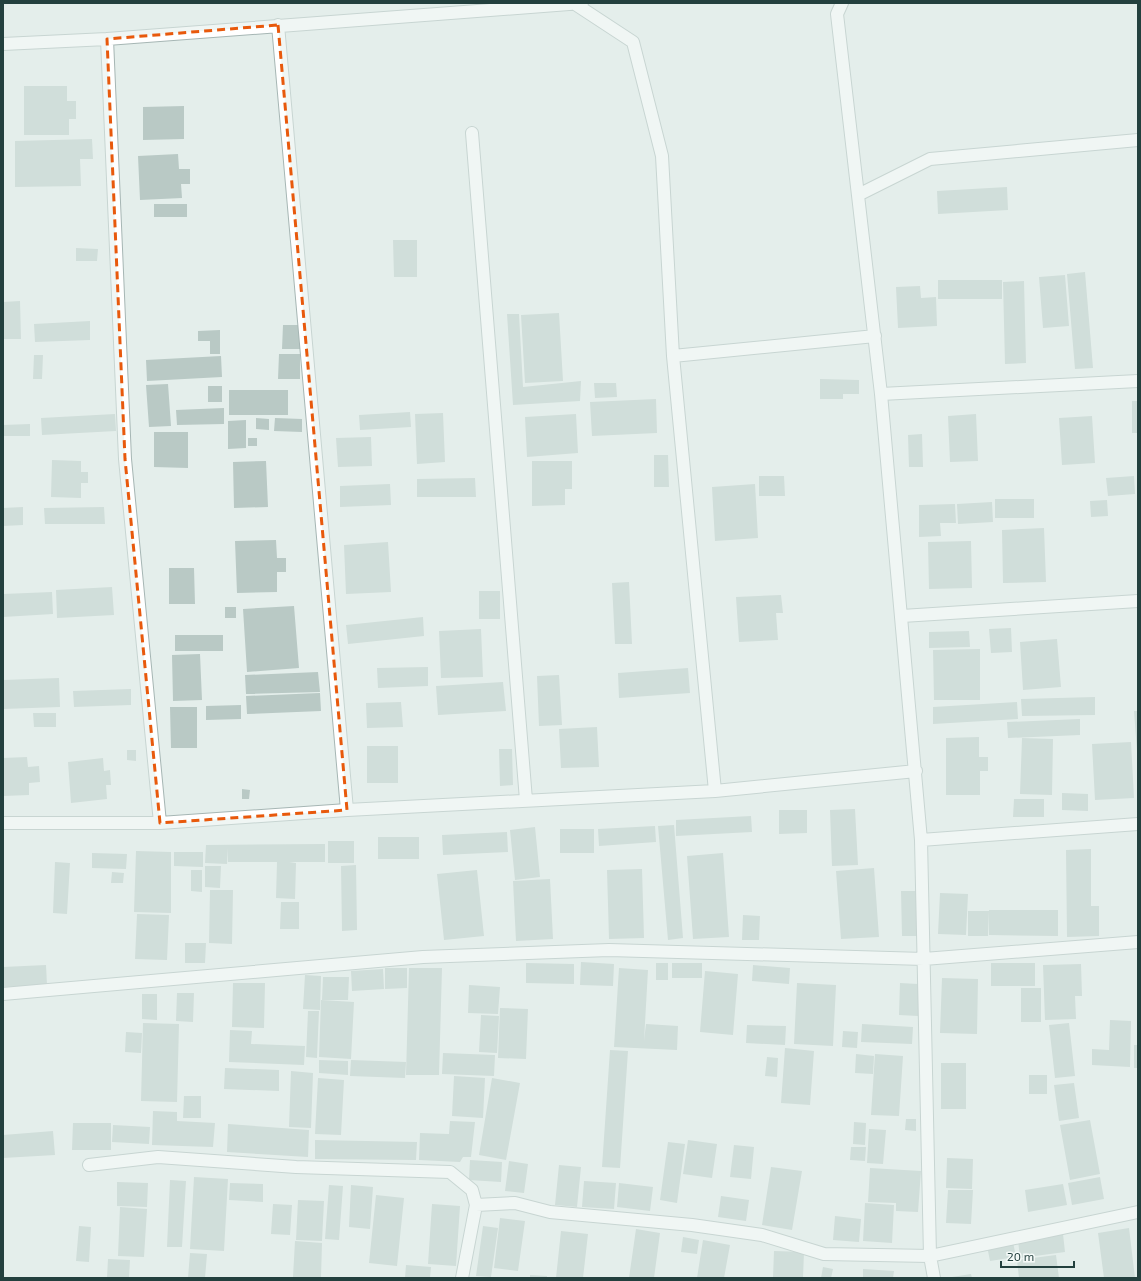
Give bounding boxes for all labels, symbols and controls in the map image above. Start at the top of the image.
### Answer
scale bar [1001,1243,1074,1269]
text: 20 m [1007,1249,1034,1263]

